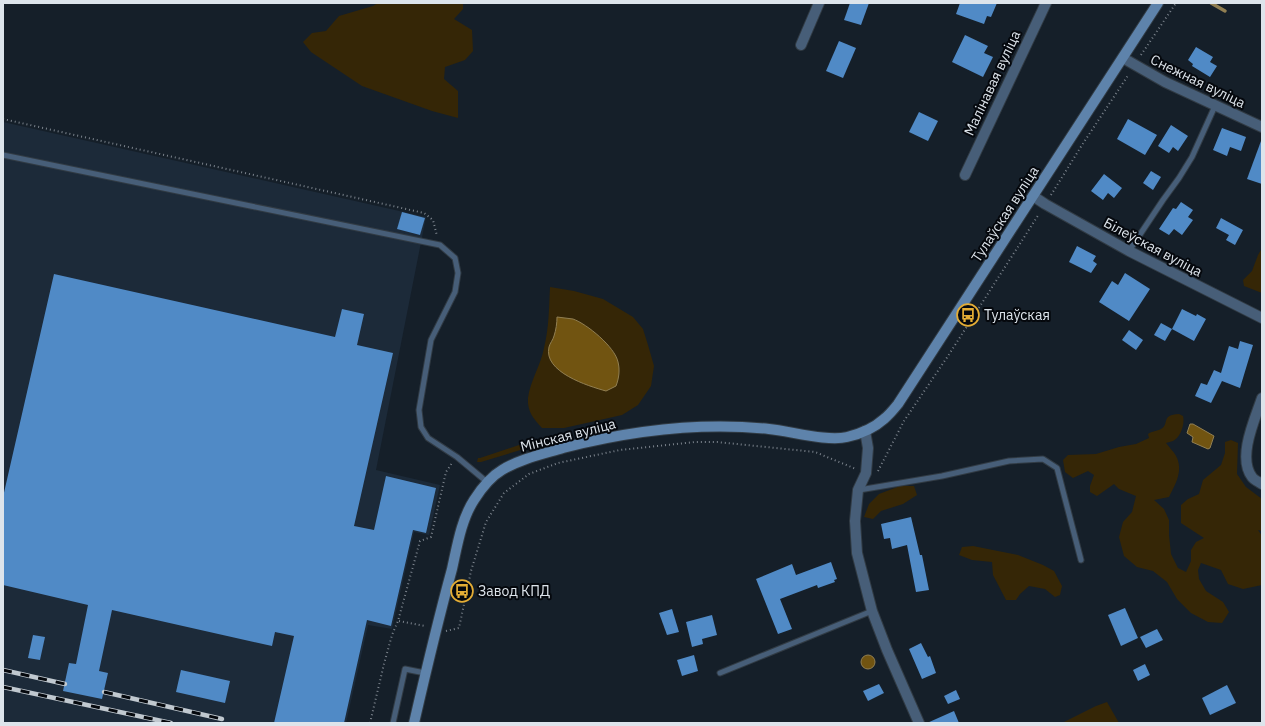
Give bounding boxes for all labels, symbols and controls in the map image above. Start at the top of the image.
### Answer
street label: Малінавая вуліца [960,27,1024,138]
street label: Снежная вуліца [1148,50,1249,112]
street label: Тулаўская вуліца [967,162,1043,265]
street label: Білеўская вуліца [1101,213,1206,281]
bus stop icon: Тулаўская [955,302,981,328]
place label: Тулаўская [984,306,1050,324]
street label: Мінская вуліца [518,414,618,456]
bus stop icon: Завод КПД [449,578,475,604]
place label: Завод КПД [478,582,550,600]

